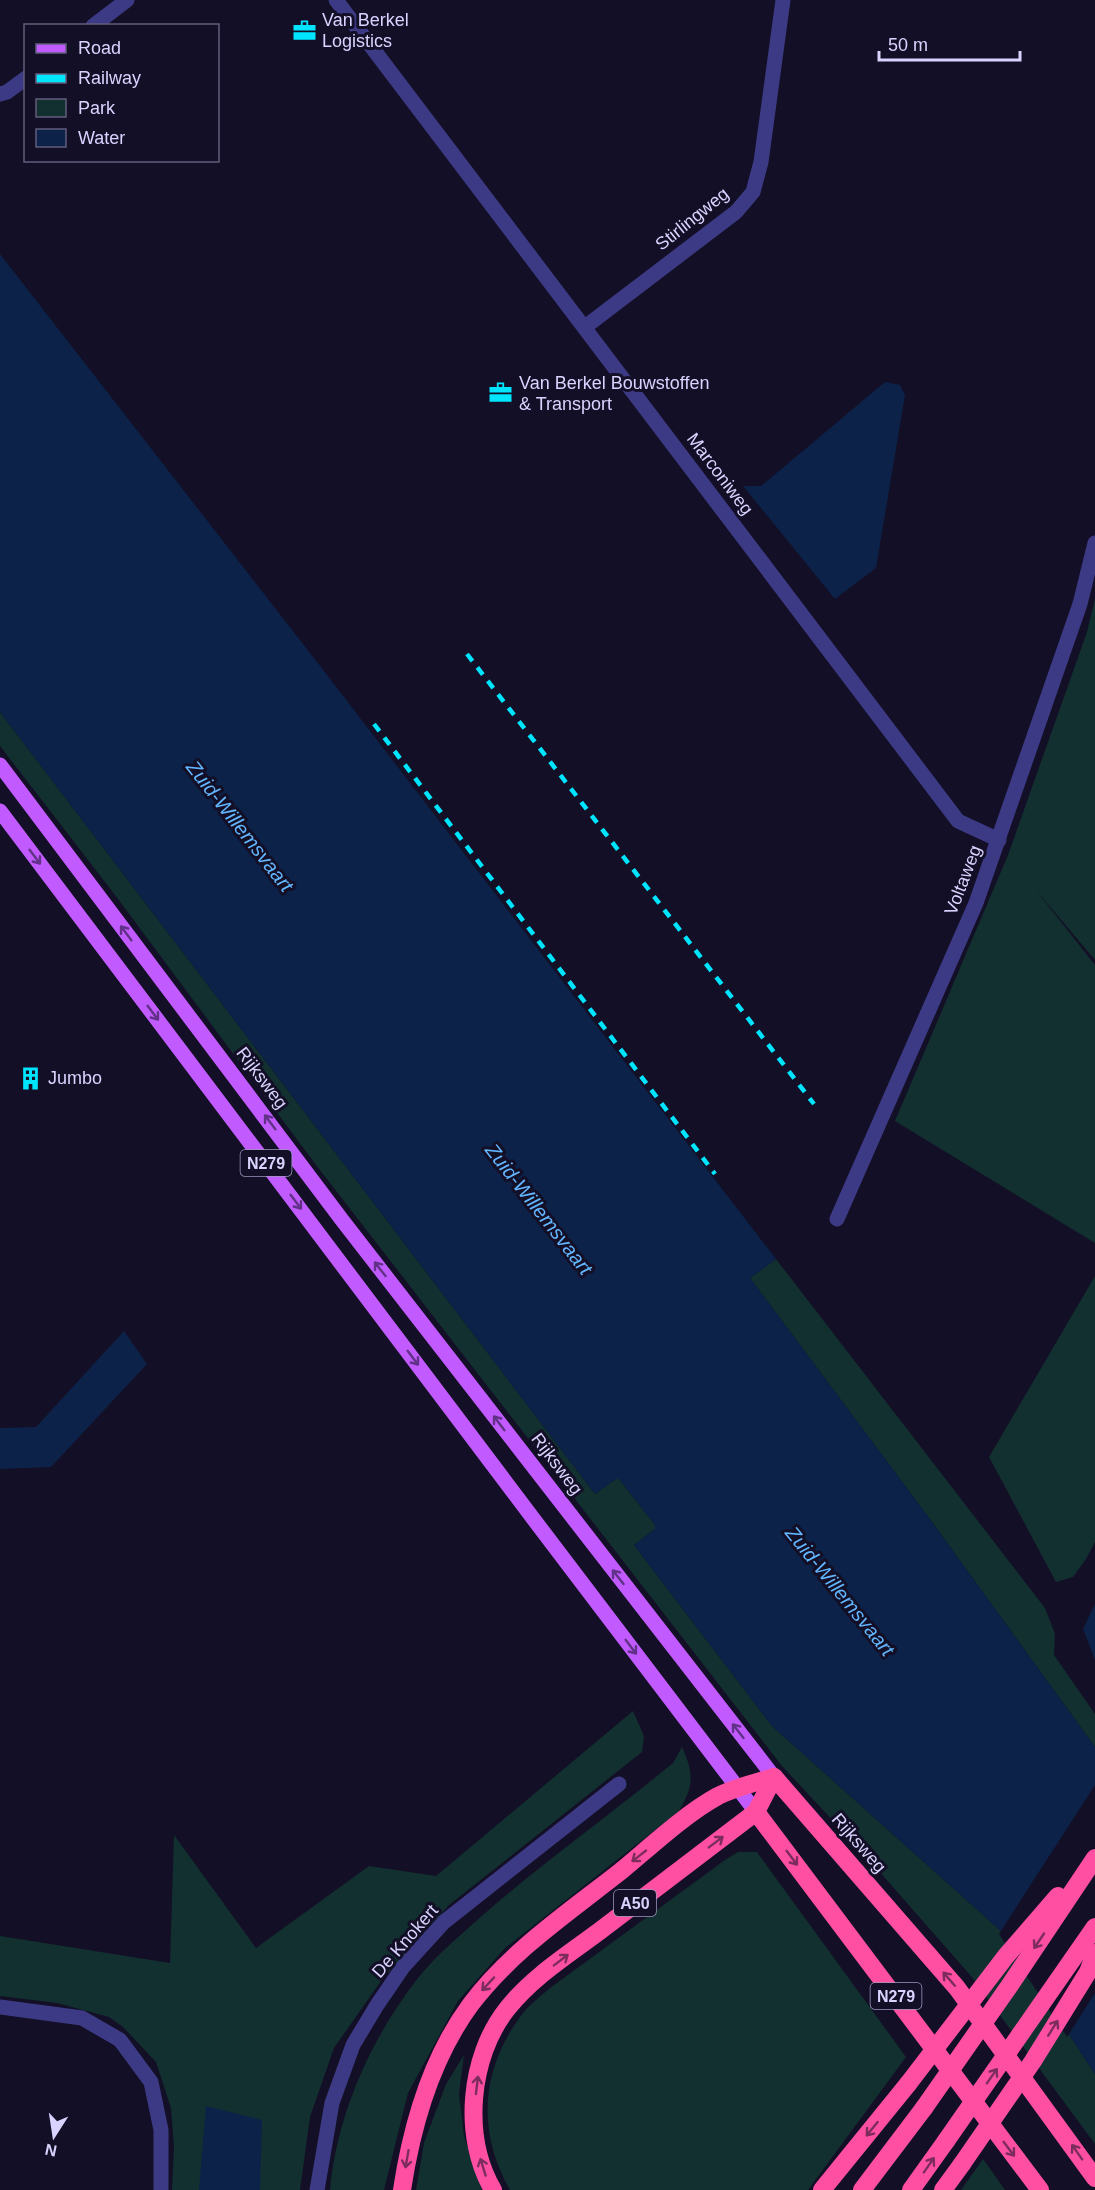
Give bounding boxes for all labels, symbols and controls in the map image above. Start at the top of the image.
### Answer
place label: Van Berkel Logistics [322,10,409,51]
office icon: Van Berkel Logistics [291,17,317,43]
legend [24,24,219,162]
scale bar [879,24,1020,62]
text: 50 m [888,35,928,55]
text: Road [78,38,121,58]
text: Railway [78,68,141,88]
text: Park [78,98,116,118]
text: Water [78,128,125,148]
street label: Stirlingweg [651,184,733,254]
place label: Van Berkel Bouwstoffen & Transport [519,373,709,414]
office icon: Van Berkel Bouwstoffen & Transport [488,380,514,406]
street label: Marconiweg [683,429,757,519]
water label: Zuid-Willemsvaart [182,755,299,897]
street label: Voltaweg [941,842,985,918]
one-way arrow [29,849,42,865]
one-way arrow [120,926,133,942]
one-way arrow [146,1005,159,1021]
street label: Rijksweg [232,1043,292,1113]
building icon: Jumbo [17,1065,43,1091]
place label: Jumbo [48,1068,102,1088]
one-way arrow [263,1115,276,1131]
water label: Zuid-Willemsvaart [481,1138,598,1280]
road number: N279 [240,1150,292,1176]
one-way arrow [289,1194,302,1210]
one-way arrow [374,1261,387,1277]
one-way arrow [407,1349,419,1365]
one-way arrow [493,1415,506,1431]
street label: Rijksweg [527,1429,587,1499]
water label: Zuid-Willemsvaart [781,1521,900,1661]
one-way arrow [612,1570,625,1586]
one-way arrow [625,1638,637,1654]
one-way arrow [732,1723,745,1739]
street label: Rijksweg [828,1809,890,1877]
one-way arrow [708,1836,724,1848]
one-way arrow [631,1850,647,1863]
one-way arrow [785,1850,798,1866]
road number: A50 [614,1890,656,1916]
street label: De Knokert [368,1900,442,1982]
one-way arrow [1033,1932,1045,1949]
one-way arrow [553,1954,569,1967]
one-way arrow [942,1972,956,1987]
one-way arrow [481,1977,495,1992]
road number: N279 [870,1983,922,2009]
one-way arrow [1048,2020,1060,2037]
one-way arrow [986,2068,998,2084]
one-way arrow [472,2075,483,2095]
north arrow [24,2106,84,2166]
one-way arrow [865,2121,878,2137]
one-way arrow [1003,2140,1016,2156]
text: N [44,2141,58,2160]
one-way arrow [1071,2145,1083,2161]
one-way arrow [401,2149,412,2168]
one-way arrow [477,2158,488,2177]
one-way arrow [923,2158,935,2174]

